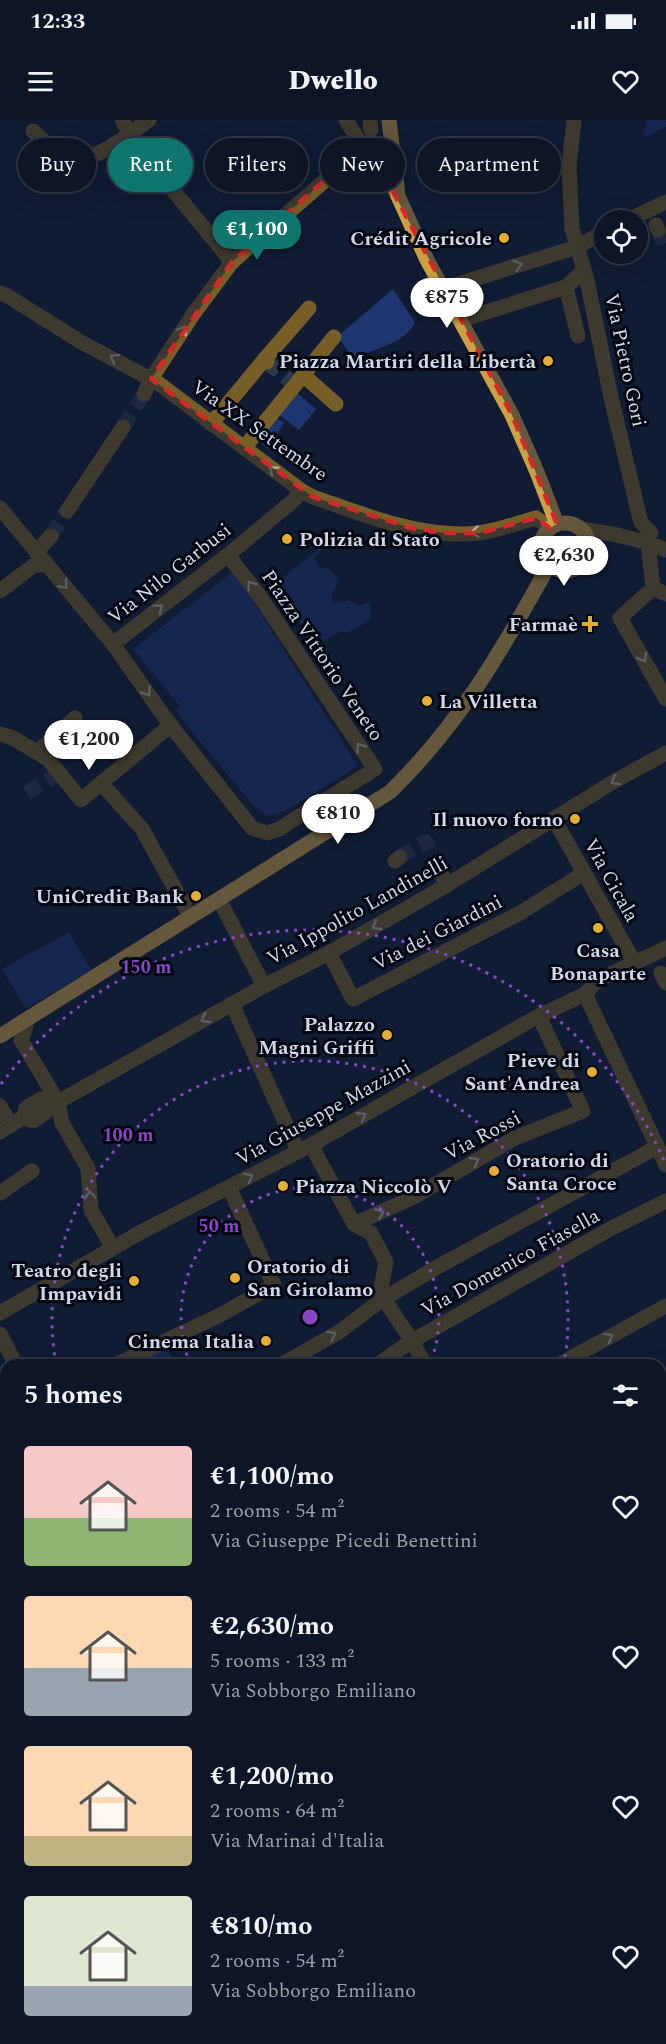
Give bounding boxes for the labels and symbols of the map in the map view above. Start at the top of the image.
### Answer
pin: €1,100 [208,210,306,261]
place label: Crédit Agricole [350,224,492,254]
marker: Crédit Agricole [497,231,511,245]
one-way arrow [512,260,523,272]
pin: €875 [411,278,483,329]
street label: Via Pietro Gori [596,291,654,430]
one-way arrow [175,325,186,336]
place label: Piazza Martiri della Libertà [279,347,537,377]
one-way arrow [110,354,120,365]
marker: Piazza Martiri della Libertà [541,354,555,368]
street label: Via XX Settembre [185,372,334,489]
one-way arrow [269,466,280,477]
street label: Via Nilo Garbusi [101,516,238,632]
place label: Polizia di Stato [299,525,440,555]
one-way arrow [471,525,480,538]
marker: Polizia di Stato [280,532,294,546]
pin: €2,630 [515,536,613,587]
street label: Piazza Vittorio Veneto [253,564,391,747]
one-way arrow [57,578,68,589]
one-way arrow [247,581,258,592]
one-way arrow [153,604,164,615]
place label: Farmaè [509,610,578,640]
marker: Farmaè [583,617,597,631]
one-way arrow [636,652,647,662]
one-way arrow [140,685,151,696]
place label: La Villetta [439,687,538,717]
marker: La Villetta [420,694,434,708]
pin: €1,200 [40,720,138,771]
one-way arrow [356,742,367,753]
one-way arrow [611,774,621,785]
pin: €810 [302,794,374,845]
place label: Il nuovo forno [433,805,563,835]
marker: Il nuovo forno [568,812,582,826]
street label: Via Cicala [576,833,647,928]
street label: Via Ippolito Landinelli [261,849,454,973]
place label: UniCredit Bank [35,882,184,912]
street label: Via dei Giardini [367,887,508,979]
marker: UniCredit Bank [189,889,203,903]
one-way arrow [372,918,382,930]
marker: Casa Bonaparte [591,921,605,935]
place label: Casa Bonaparte [550,936,646,989]
text: 150 m [120,954,172,981]
place label: Palazzo Magni Griffi [258,1010,375,1063]
one-way arrow [201,1012,211,1023]
marker: Palazzo Magni Griffi [380,1028,394,1042]
place label: Pieve di Sant'Andrea [465,1046,581,1099]
street label: Via Giuseppe Mazzini [230,1052,417,1174]
marker: Pieve di Sant'Andrea [585,1065,599,1079]
street label: Via Rossi [439,1103,526,1169]
one-way arrow [356,1112,366,1124]
text: 100 m [102,1122,154,1149]
place label: Oratorio di Santa Croce [506,1146,617,1199]
one-way arrow [468,1157,479,1168]
marker: Oratorio di Santa Croce [487,1164,501,1178]
place label: Piazza Niccolò V [295,1172,452,1202]
one-way arrow [242,1173,253,1184]
marker: Piazza Niccolò V [276,1179,290,1193]
one-way arrow [84,1191,97,1200]
street label: Via Domenico Fiasella [416,1201,605,1325]
one-way arrow [373,1208,384,1220]
text: 50 m [199,1213,239,1240]
place label: Oratorio di San Girolamo [247,1252,373,1305]
place label: Teatro degli Impavidi [11,1256,122,1309]
marker: Oratorio di San Girolamo [228,1271,242,1285]
marker: Teatro degli Impavidi [127,1274,141,1288]
centre of rings [300,1307,320,1327]
place label: Cinema Italia [128,1327,255,1357]
one-way arrow [325,1331,336,1343]
one-way arrow [603,1333,614,1344]
marker: Cinema Italia [259,1334,273,1348]

